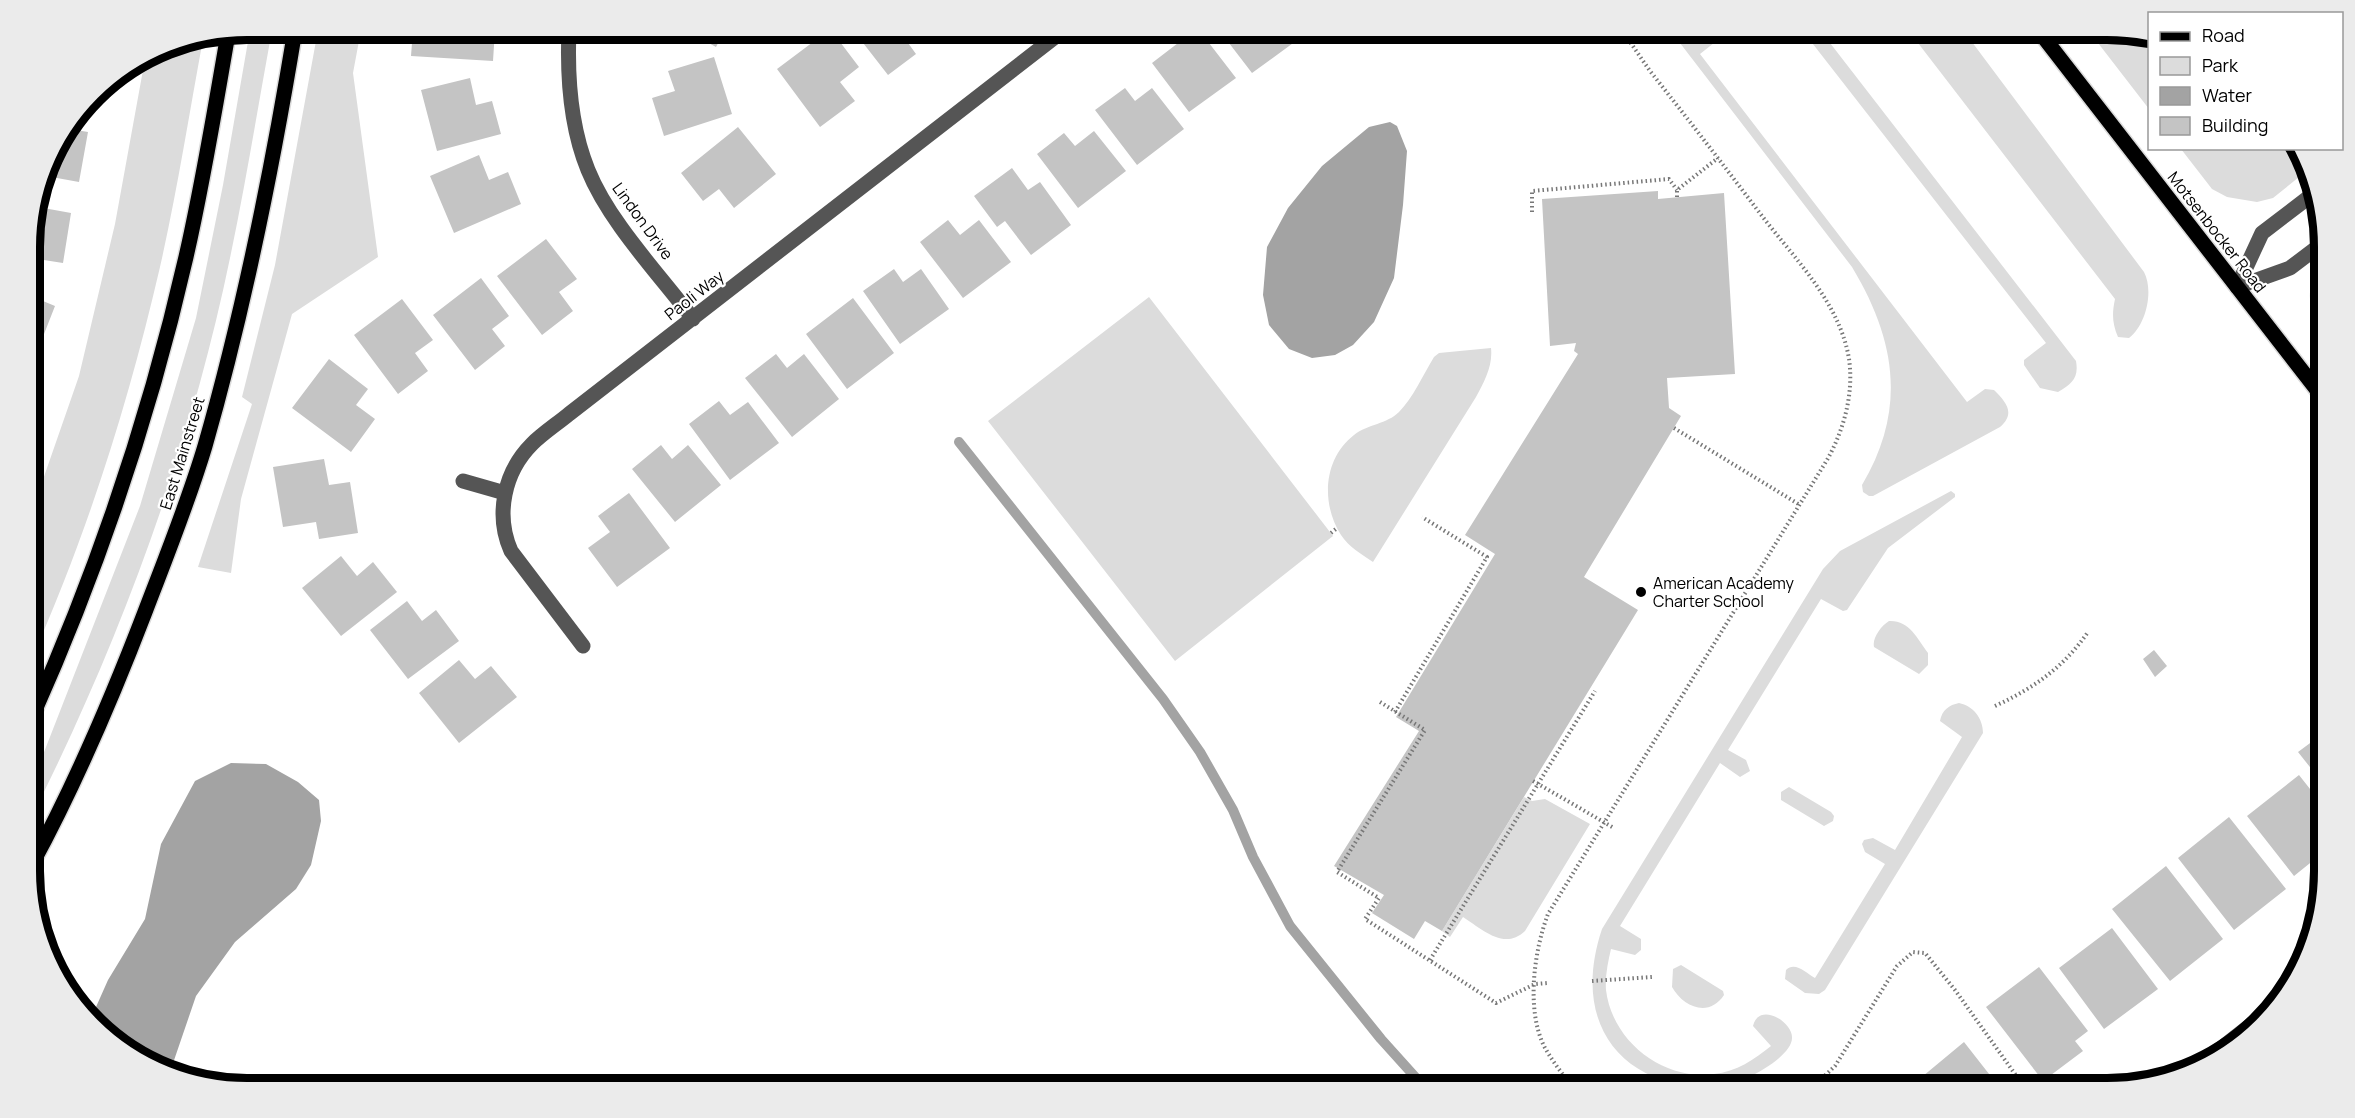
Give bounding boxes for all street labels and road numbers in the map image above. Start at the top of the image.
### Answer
street label: Motsenbocker Road [2163,167,2271,297]
street label: Lindon Drive [608,178,678,264]
street label: Paoli Way [660,265,729,325]
street label: East Mainstreet [154,394,210,512]

